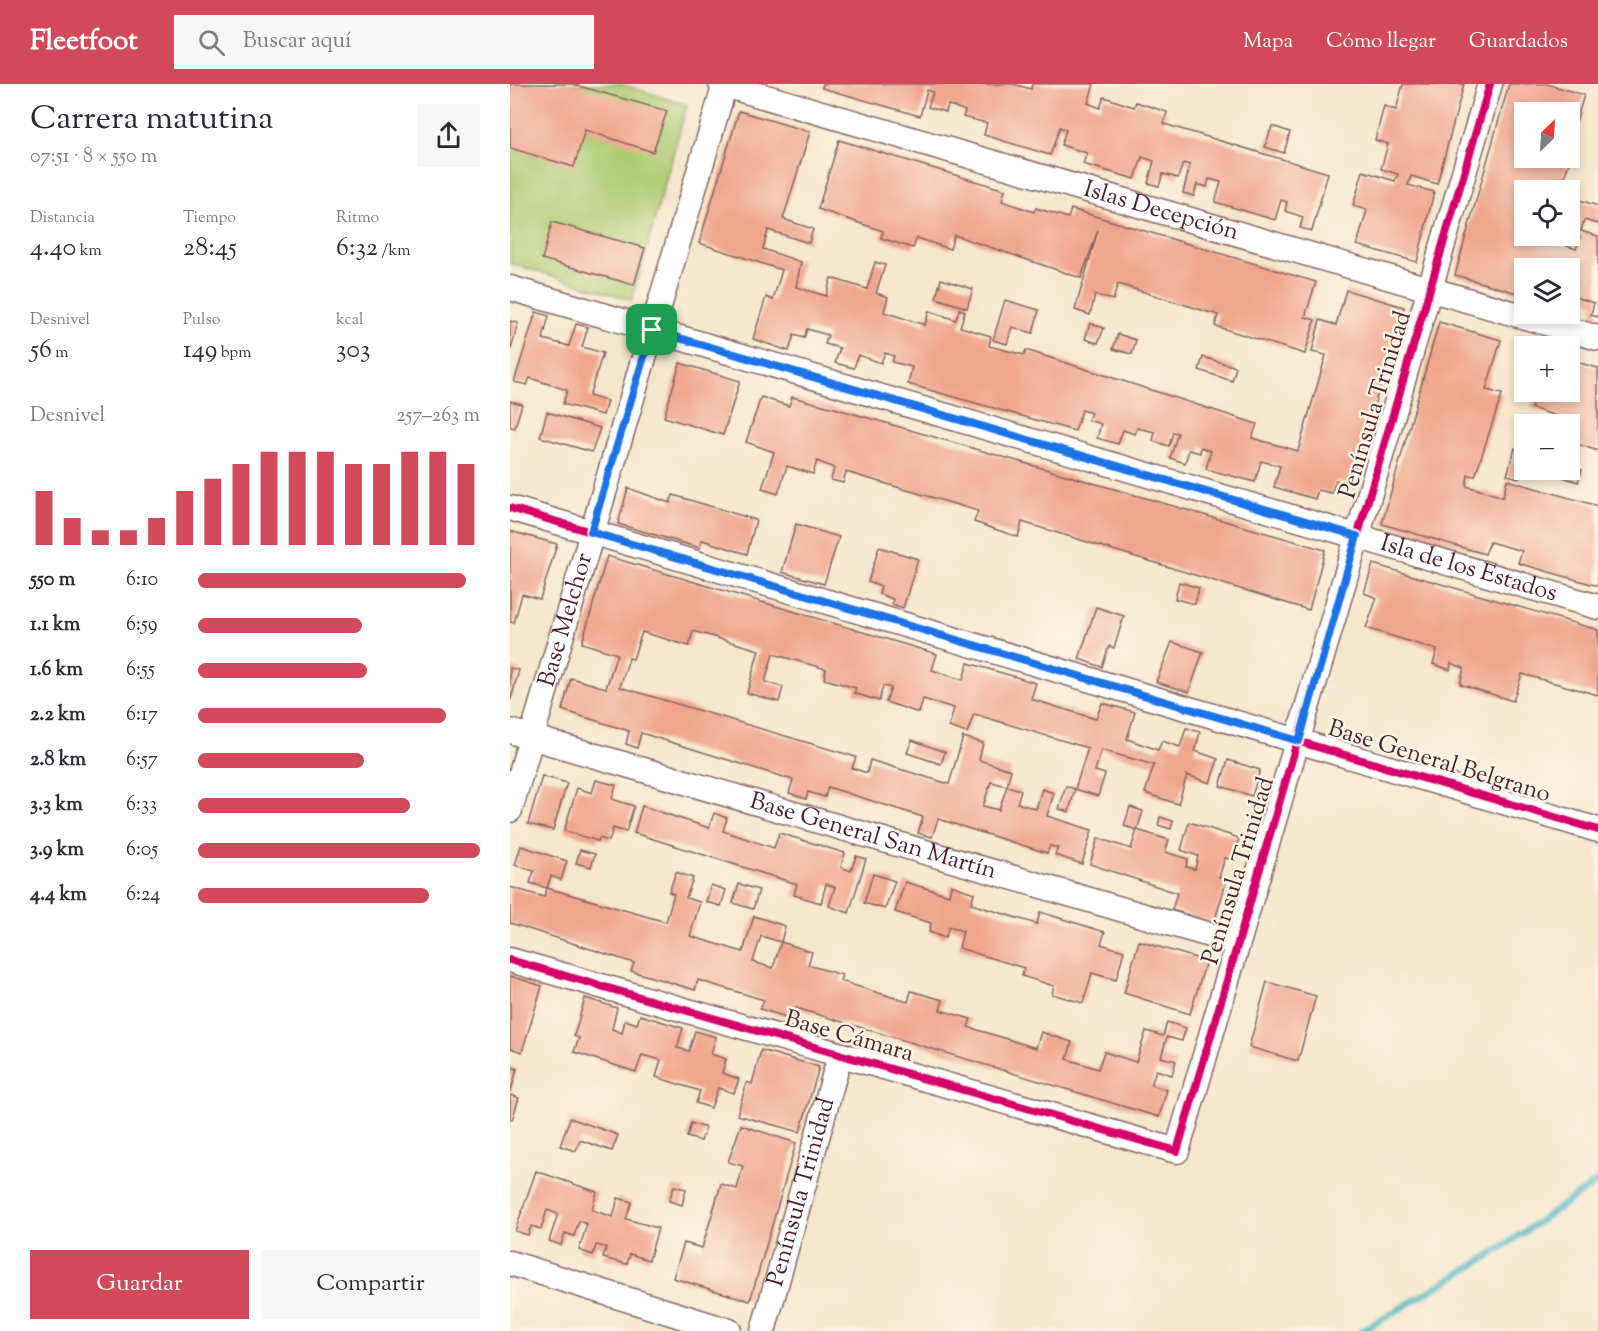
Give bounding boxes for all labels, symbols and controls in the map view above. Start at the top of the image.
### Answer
search box [174,15,594,69]
text: Fleetfoot [30,22,138,62]
icon: search [195,26,228,59]
text: Buscar aquí [243,26,351,58]
text: Mapa [1243,27,1293,57]
text: Cómo llegar [1326,27,1436,57]
text: Guardados [1469,27,1568,57]
text: Carrera matutina [30,96,273,144]
north arrow [1514,102,1580,168]
map controls [1514,102,1580,480]
button: share [417,104,480,167]
text: 07:51 · 8 × 550 m [30,143,157,172]
street label: Islas Decepción [1079,173,1242,250]
button: locate [1514,180,1580,246]
text: Distancia [30,207,95,230]
text: Tiempo [183,207,236,230]
text: Ritmo [336,207,379,230]
text: 4.40 [30,230,76,267]
text: 28:45 [183,230,237,267]
text: 6:32 [336,230,378,267]
text: km [76,240,102,263]
text: /km [378,240,410,263]
button: layers [1514,258,1580,324]
pin [626,304,677,355]
street label: Península Trinidad [1331,307,1421,503]
text: Desnivel [30,309,90,332]
text: Pulso [183,309,221,332]
text: kcal [336,309,364,332]
icon: arrive [635,313,668,346]
text: 56 [30,332,52,369]
text: 149 [183,332,217,369]
text: 303 [336,332,371,369]
button: + [1514,336,1580,402]
text: m [52,342,68,365]
text: bpm [217,342,251,365]
text: Desnivel [30,402,105,431]
text: 257–263 m [396,402,480,431]
button: − [1514,414,1580,480]
street label: Isla de los Estados [1376,527,1561,611]
street label: Base Melchor [530,549,602,691]
text: 550 m [30,566,75,595]
text: 6:10 [126,566,158,595]
text: 1.1 km [30,611,80,640]
text: 6:59 [126,611,158,640]
text: 1.6 km [30,656,83,685]
text: 6:55 [126,656,155,685]
text: 2.2 km [30,701,85,730]
text: 6:17 [126,701,158,730]
street label: Base General Belgrano [1323,712,1555,812]
text: 2.8 km [30,746,86,775]
text: 6:57 [126,746,158,775]
street label: Península Trinidad [1194,773,1284,969]
street label: Base General San Martín [745,785,1000,889]
text: 3.3 km [30,791,83,820]
text: 6:33 [126,791,157,820]
text: 3.9 km [30,836,84,865]
text: 6:05 [126,836,158,865]
text: 4.4 km [30,881,87,910]
text: 6:24 [126,881,160,910]
street label: Base Cámara [781,1002,917,1072]
street label: Península Trinidad [759,1094,844,1291]
button: Guardar [30,1250,249,1319]
button: Compartir [261,1250,480,1319]

